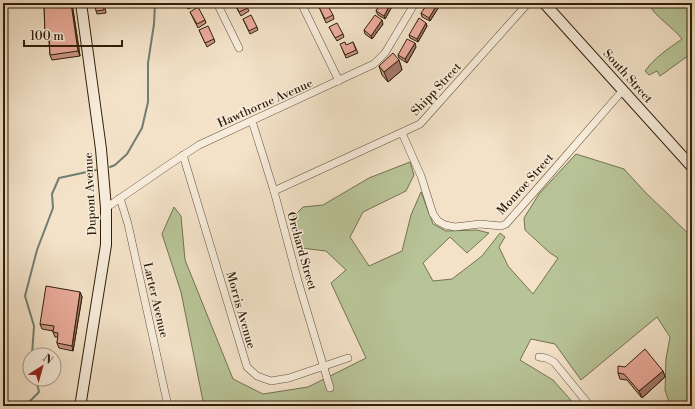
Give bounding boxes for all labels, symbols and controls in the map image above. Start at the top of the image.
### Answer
scale bar [24,22,122,48]
text: 100 m [30,29,64,44]
street label: South Street [600,46,656,107]
street label: Shipp Street [408,59,465,119]
street label: Hawthorne Avenue [215,76,315,131]
street label: Monroe Street [494,150,557,218]
street label: Dupont Avenue [81,152,100,236]
street label: Orchard Street [283,210,320,293]
street label: Larter Avenue [140,261,171,339]
street label: Morris Avenue [222,270,259,350]
north arrow [22,347,62,387]
text: N [40,352,55,368]

